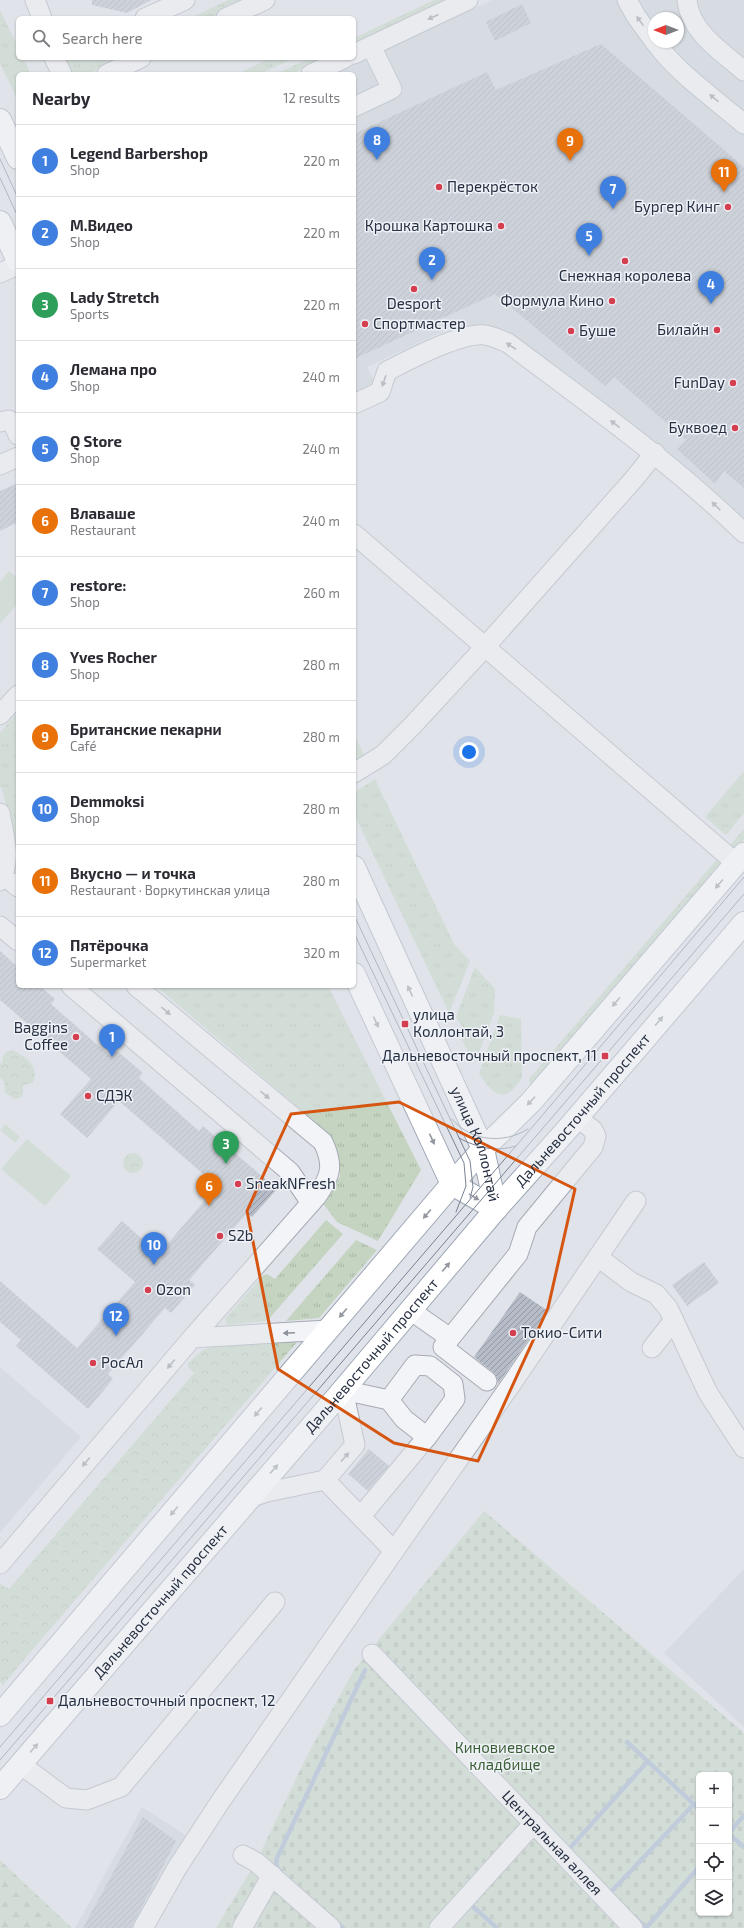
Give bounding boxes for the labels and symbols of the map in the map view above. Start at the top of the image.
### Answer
north arrow [648,12,684,48]
one-way arrow [427,14,438,20]
one-way arrow [636,16,644,26]
one-way arrow [709,94,720,103]
pin: 8 [364,127,390,160]
pin: 9 [557,128,583,161]
pin: 11 [711,159,737,192]
pin: 7 [600,176,626,209]
place label: Перекрёсток [447,177,538,195]
marker: Перекрёсток [434,182,444,192]
place label: Бургер Кинг [634,197,720,216]
marker: Бургер Кинг [723,202,733,212]
place label: Крошка Картошка [365,216,493,234]
marker: Крошка Картошка [496,221,506,231]
pin: 5 [576,223,602,256]
pin: 2 [419,247,445,280]
marker: Снежная королева [620,256,630,266]
place label: Снежная королева [559,266,691,284]
pin: 4 [698,271,724,304]
marker: Desport [409,284,419,294]
place label: Формула Кино [501,291,604,310]
place label: Desport [387,294,442,312]
marker: Формула Кино [607,296,617,306]
place label: Спортмастер [373,314,466,332]
marker: Спортмастер [360,319,370,329]
place label: Билайн [657,320,709,338]
place label: Буше [579,321,616,340]
marker: Билайн [712,325,722,335]
marker: Буше [566,326,576,336]
one-way arrow [506,342,516,350]
place label: FunDay [674,373,725,391]
one-way arrow [381,376,387,388]
marker: FunDay [728,378,738,388]
place label: Буквоед [668,418,727,437]
one-way arrow [610,419,621,428]
marker: Буквоед [730,423,740,433]
one-way arrow [711,501,721,511]
your location [459,742,479,762]
one-way arrow [714,878,723,889]
one-way arrow [407,985,413,997]
one-way arrow [611,997,620,1008]
place label: улица Коллонтай, 3 [413,1005,504,1040]
one-way arrow [160,1007,171,1016]
one-way arrow [373,1016,379,1027]
one-way arrow [655,1016,664,1027]
place label: Baggins Coffee [14,1018,68,1053]
marker: улица Коллонтай, 3 [400,1019,410,1029]
pin: 1 [99,1024,125,1057]
street label: Дальневосточный проспект [511,1029,653,1190]
marker: Baggins Coffee [71,1032,81,1042]
place label: Дальневосточный проспект, 11 [382,1046,597,1064]
marker: Дальневосточный проспект, 11 [600,1051,610,1061]
street label: улица Коллонтай [447,1083,504,1203]
place label: СДЭК [96,1086,133,1104]
one-way arrow [260,1090,271,1099]
marker: СДЭК [83,1091,93,1101]
one-way arrow [527,1096,536,1106]
pin: 3 [213,1131,239,1164]
one-way arrow [429,1134,435,1146]
pin: 6 [196,1173,222,1206]
place label: SneakNFresh [246,1174,336,1192]
marker: SneakNFresh [233,1179,243,1189]
one-way arrow [468,1193,480,1200]
one-way arrow [422,1208,431,1219]
place label: S2b [228,1226,253,1244]
marker: S2b [215,1231,225,1241]
pin: 10 [141,1232,167,1265]
one-way arrow [442,1262,451,1272]
street label: Дальневосточный проспект [300,1274,441,1436]
place label: Ozon [156,1280,191,1298]
marker: Ozon [143,1285,153,1295]
pin: 12 [103,1303,129,1336]
one-way arrow [338,1307,347,1318]
place label: Токио-Сити [521,1323,602,1341]
marker: Токио-Сити [508,1328,518,1338]
one-way arrow [283,1329,295,1336]
place label: РосАл [101,1353,143,1371]
marker: РосАл [88,1358,98,1368]
one-way arrow [166,1358,175,1369]
one-way arrow [254,1406,263,1417]
one-way arrow [341,1451,350,1462]
one-way arrow [82,1457,91,1468]
one-way arrow [270,1464,279,1474]
one-way arrow [170,1505,179,1516]
street label: Дальневосточный проспект [89,1520,231,1682]
place label: Дальневосточный проспект, 12 [58,1691,275,1709]
marker: Дальневосточный проспект, 12 [45,1696,55,1706]
park label: Киновиевское кладбище [455,1738,555,1773]
one-way arrow [30,1743,39,1753]
street label: Центральная аллея [499,1786,607,1898]

